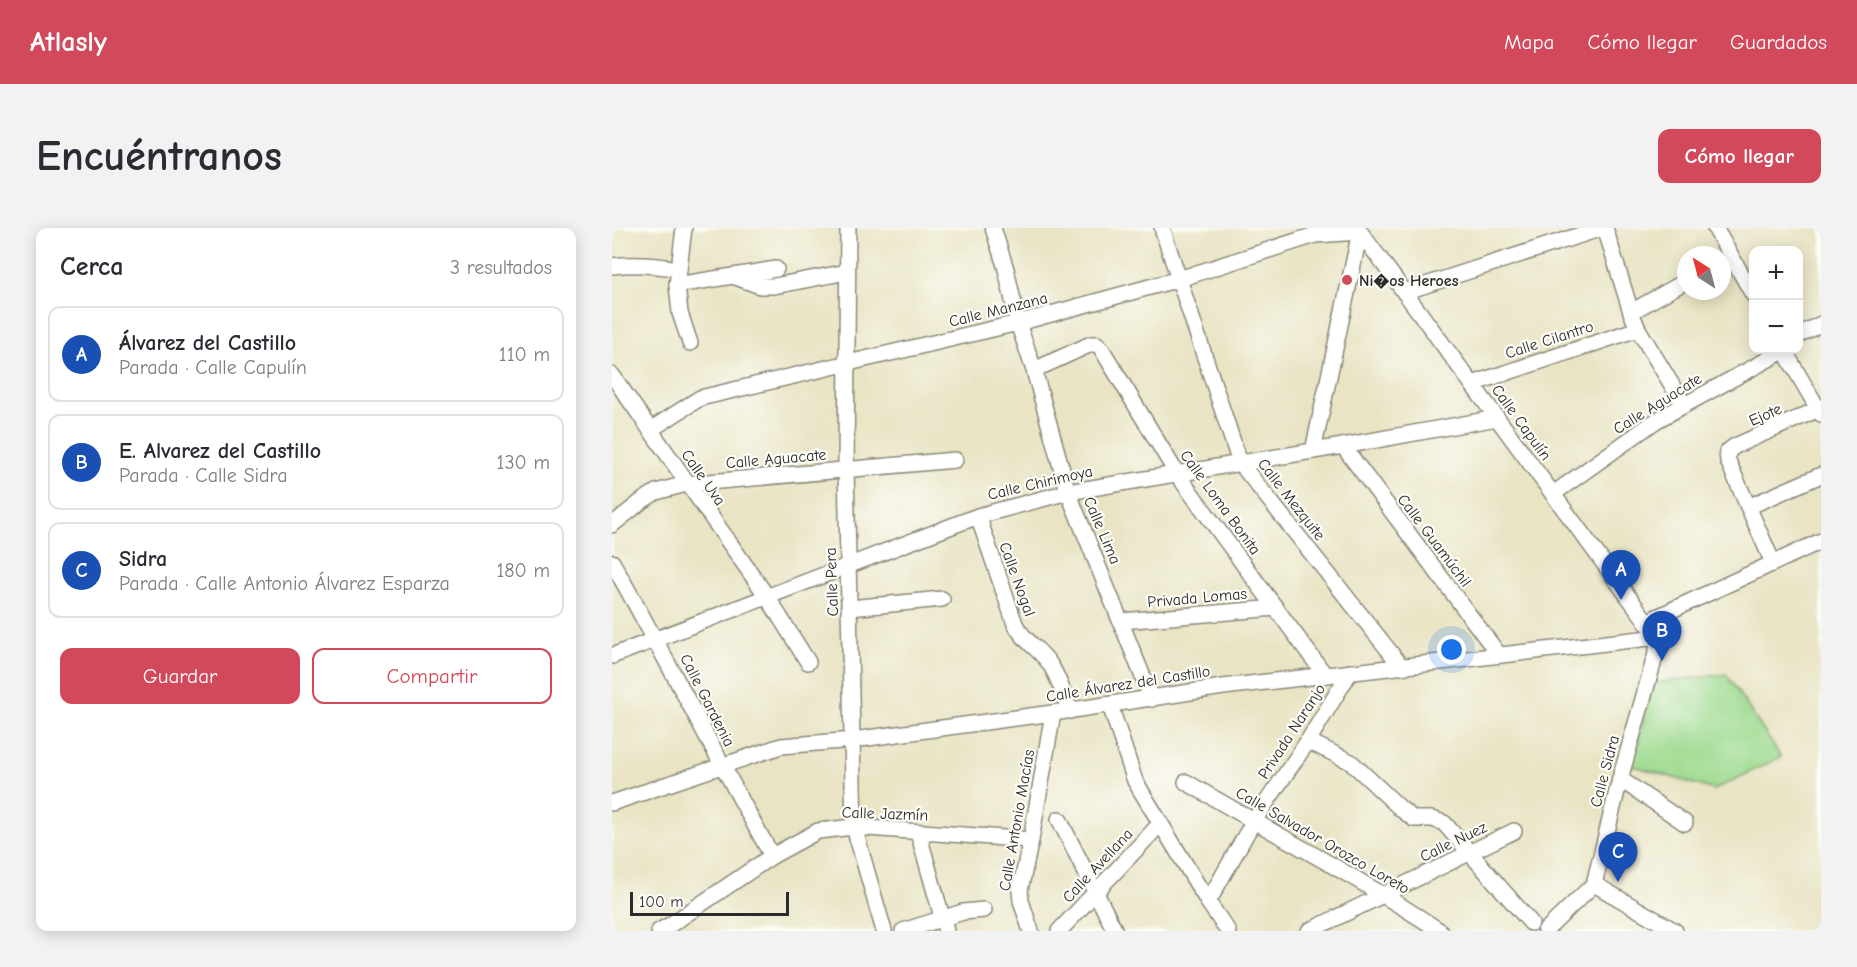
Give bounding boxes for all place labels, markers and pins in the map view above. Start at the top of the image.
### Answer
place label: Ni�os Heroes [1359,272,1459,290]
marker: Ni�os Heroes [1340,273,1354,287]
pin: A [1602,550,1640,600]
pin: B [1642,612,1682,661]
pin: C [1598,832,1638,882]

